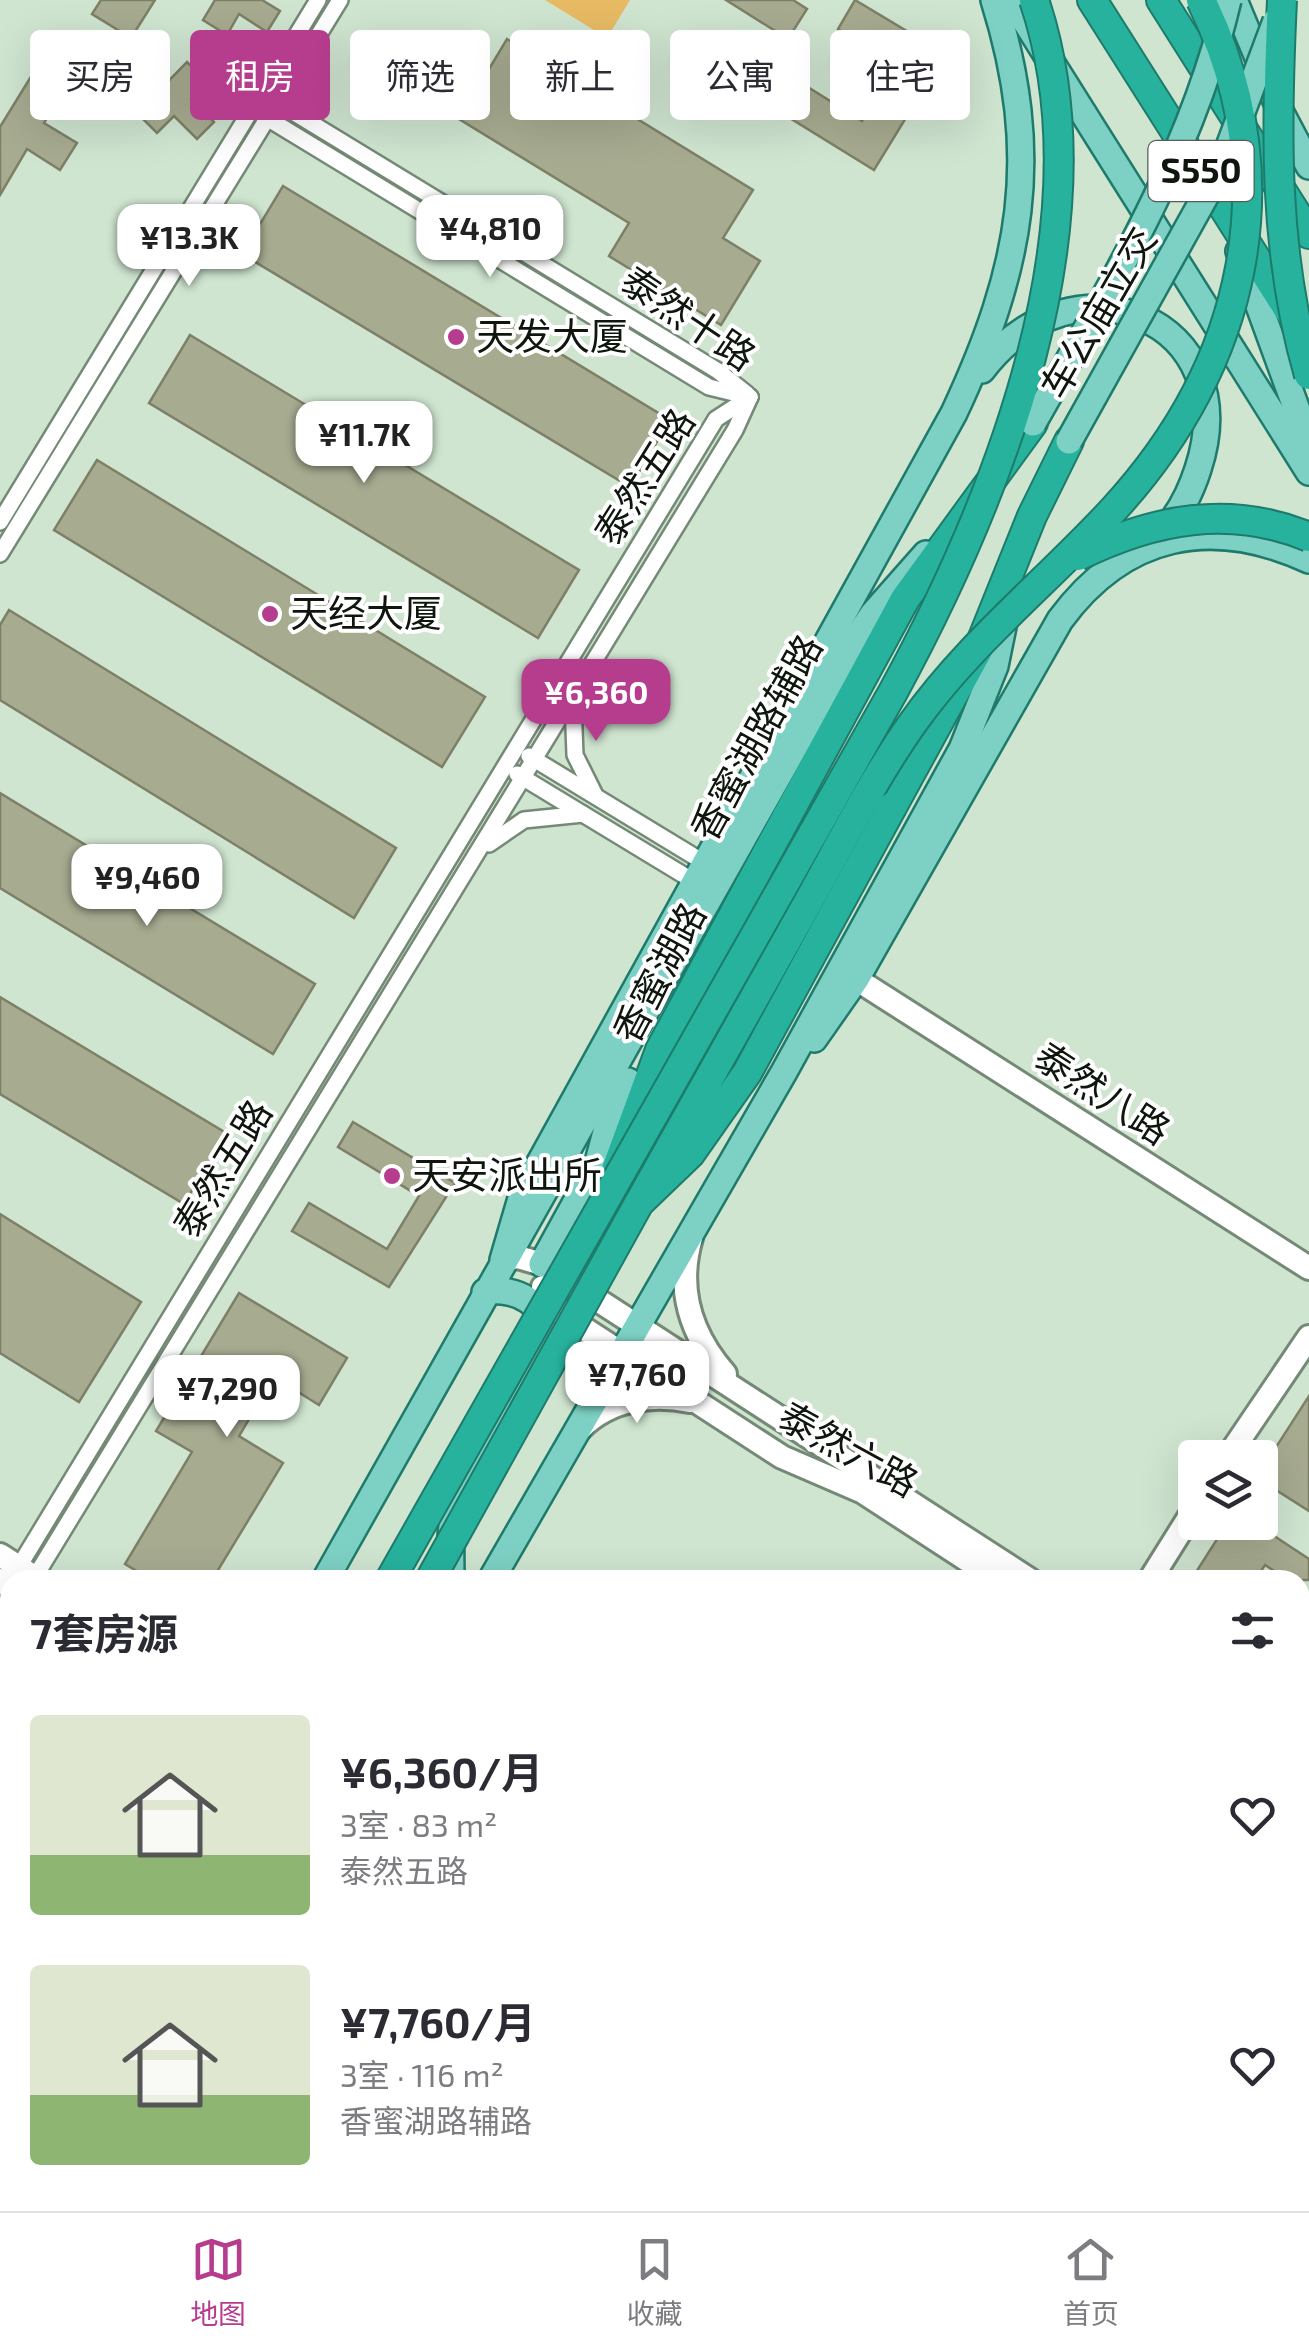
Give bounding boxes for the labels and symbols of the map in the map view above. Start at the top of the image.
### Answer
road number: S550 [1148,141,1254,201]
pin: ¥4,810 [409,195,571,280]
pin: ¥13.3K [108,204,270,289]
street label: 车公庙立交 [1030,218,1165,406]
street label: 泰然十路 [613,256,765,379]
place label: 天发大厦 [476,312,628,358]
marker: 天发大厦 [445,326,467,348]
street label: 泰然五路 [584,399,703,553]
pin: ¥11.7K [283,401,445,486]
place label: 天经大厦 [290,589,442,635]
marker: 天经大厦 [259,603,281,625]
street label: 香蜜湖路辅路 [680,626,831,848]
pin: ¥6,360 [515,659,677,744]
pin: ¥9,460 [66,844,228,929]
street label: 香蜜湖路 [602,894,714,1050]
street label: 泰然八路 [1027,1032,1179,1153]
street label: 泰然五路 [162,1091,280,1245]
place label: 天安派出所 [412,1151,602,1197]
marker: 天安派出所 [381,1165,403,1187]
pin: ¥7,760 [556,1341,718,1426]
pin: ¥7,290 [146,1355,308,1440]
street label: 泰然六路 [771,1391,927,1505]

